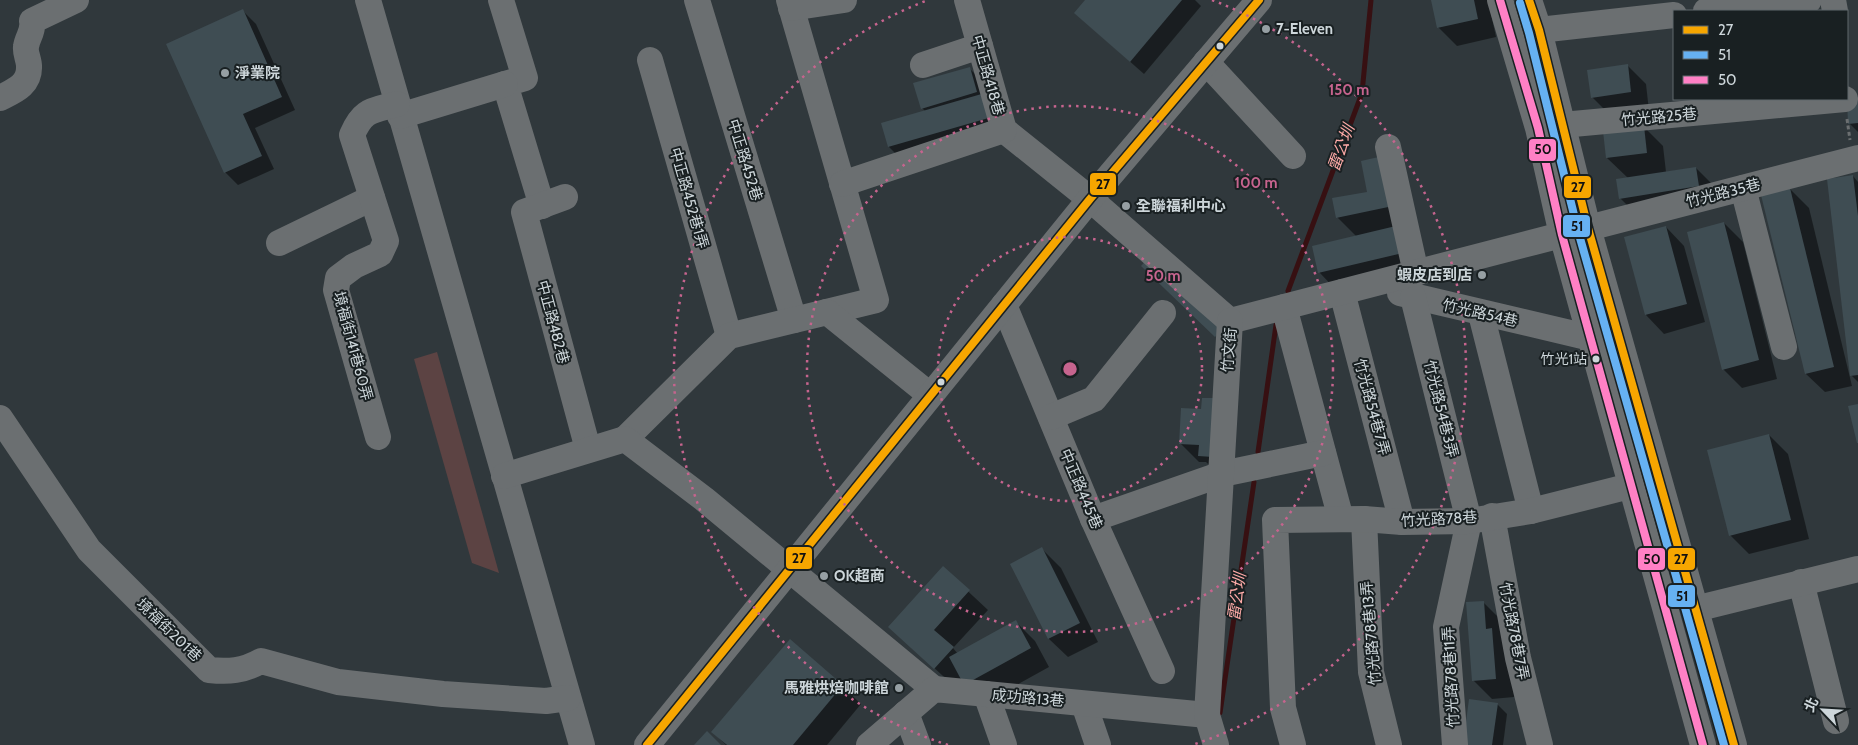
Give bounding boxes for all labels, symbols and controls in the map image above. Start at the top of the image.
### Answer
legend [1673,10,1848,100]
place label: 7-Eleven [1276,20,1333,38]
text: 27 [1718,21,1734,39]
marker: 7-Eleven [1260,23,1272,35]
street label: 中正路418巷 [968,33,1008,117]
unlabelled marker [1215,41,1225,51]
text: 51 [1718,46,1731,64]
place label: 淨業院 [235,64,280,82]
marker: 淨業院 [219,67,231,79]
text: 50 [1718,71,1737,89]
text: 150 m [1329,81,1369,99]
street label: 竹光路25巷 [1620,105,1698,129]
street label: 中正路452巷 [724,117,766,203]
water label: 雷公圳 [1324,120,1359,174]
line badge: 50 [1528,138,1557,162]
text: 50 [1534,140,1552,158]
street label: 中正路452巷1弄 [666,145,712,251]
line badge: 27 [1089,172,1117,196]
text: 100 m [1234,174,1278,192]
text: 27 [1096,175,1111,193]
line badge: 27 [1563,175,1592,199]
street label: 竹光路35巷 [1684,175,1762,211]
text: 27 [1571,178,1586,196]
place label: 全聯福利中心 [1136,197,1226,215]
marker: 全聯福利中心 [1120,200,1132,212]
line badge: 51 [1562,214,1591,238]
text: 51 [1571,217,1583,235]
place label: 蝦皮店到店 [1397,266,1472,284]
text: 50 m [1145,267,1181,285]
marker: 蝦皮店到店 [1476,269,1488,281]
street label: 中正路482巷 [533,278,573,366]
street label: 境福街141巷60弄 [330,289,376,403]
street label: 竹光路54巷 [1441,296,1519,330]
street label: 竹文街 [1218,327,1240,373]
place label: 竹光1站 [1540,350,1587,368]
marker: 竹光1站 [1591,354,1601,364]
street label: 竹光路54巷7弄 [1350,357,1394,457]
street label: 竹光路54巷3弄 [1420,358,1462,460]
centre of rings [1061,360,1079,378]
unlabelled marker [936,377,946,387]
street label: 中正路445巷 [1056,446,1106,532]
street label: 竹光路78巷 [1400,508,1478,530]
line badge: 27 [785,546,813,570]
line badge: 50 [1637,547,1666,571]
line badge: 27 [1667,547,1696,571]
text: 27 [792,549,807,567]
text: 50 [1643,550,1661,568]
text: 27 [1674,550,1689,568]
place label: OK超商 [834,567,885,585]
marker: OK超商 [818,570,830,582]
water label: 雷公圳 [1224,570,1250,622]
street label: 竹光路78巷13弄 [1357,580,1385,686]
street label: 竹光路78巷7弄 [1496,581,1532,681]
line badge: 51 [1667,584,1696,608]
text: 51 [1676,587,1688,605]
street label: 境福街201巷 [133,595,205,665]
street label: 竹光路78巷11弄 [1439,626,1463,728]
place label: 馬雅烘焙咖啡館 [784,679,889,697]
marker: 馬雅烘焙咖啡館 [893,682,905,694]
north arrow [1798,685,1848,735]
street label: 成功路13巷 [991,686,1065,710]
text: 北 [1800,694,1822,715]

